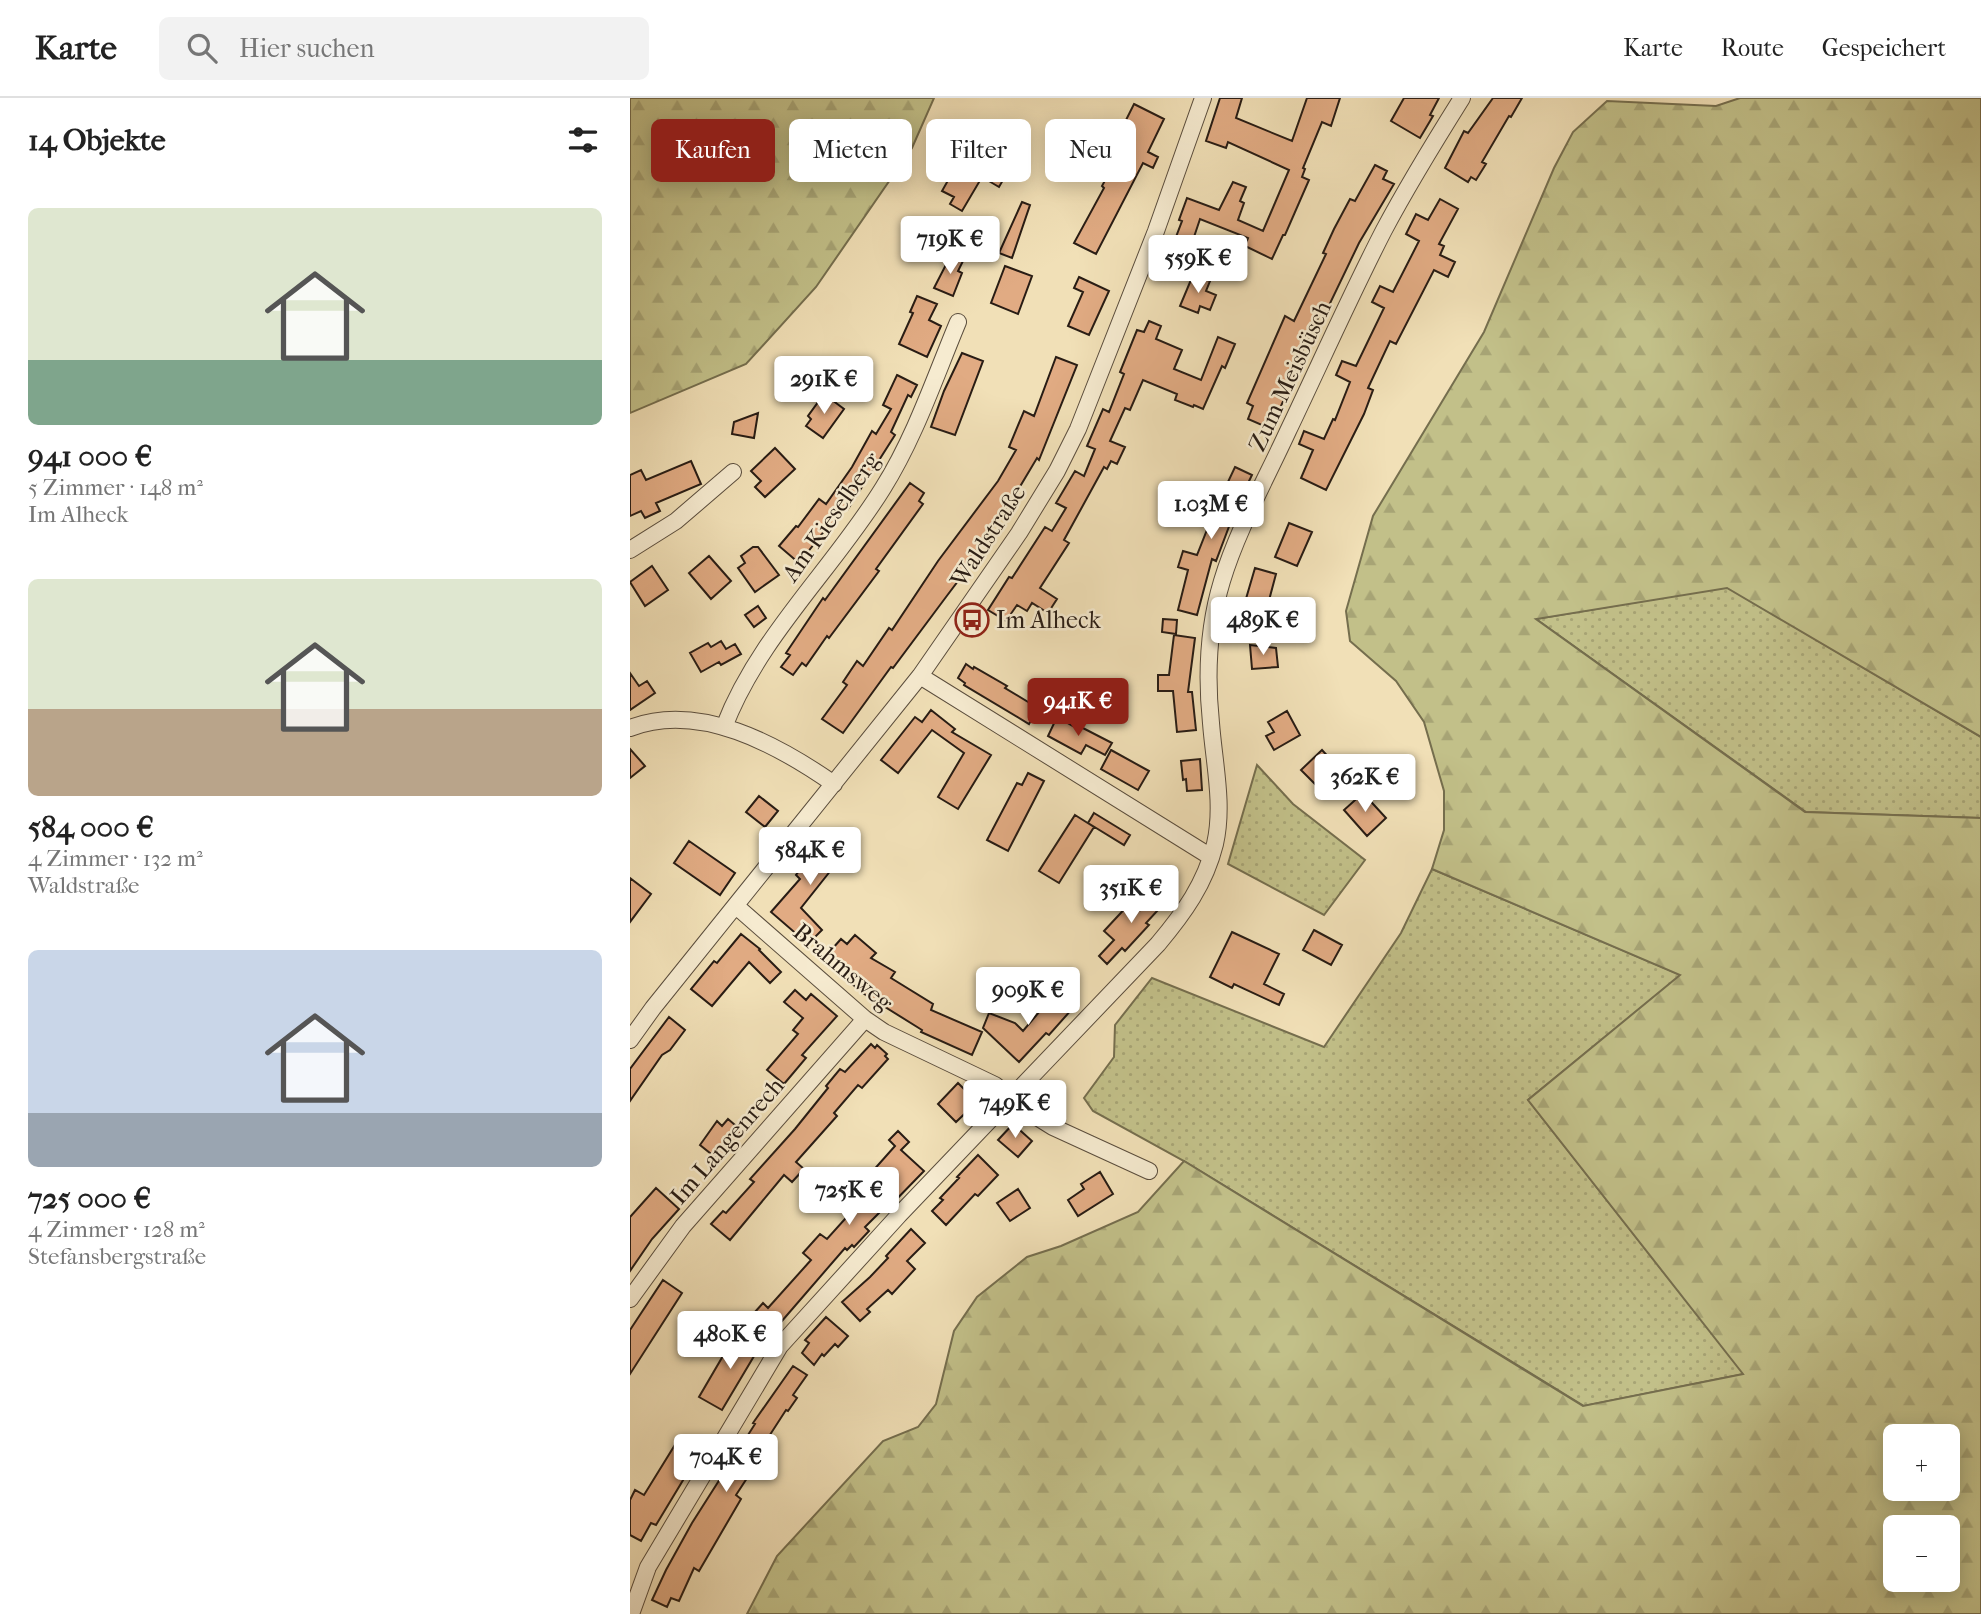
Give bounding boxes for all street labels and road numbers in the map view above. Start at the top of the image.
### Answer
street label: Zum Meisbüsch [1243,296,1337,456]
street label: Am Kieselberg [776,446,887,588]
street label: Waldstraße [944,479,1031,593]
street label: Brahmsweg [788,917,899,1017]
street label: Im Langenrech [664,1072,790,1210]

